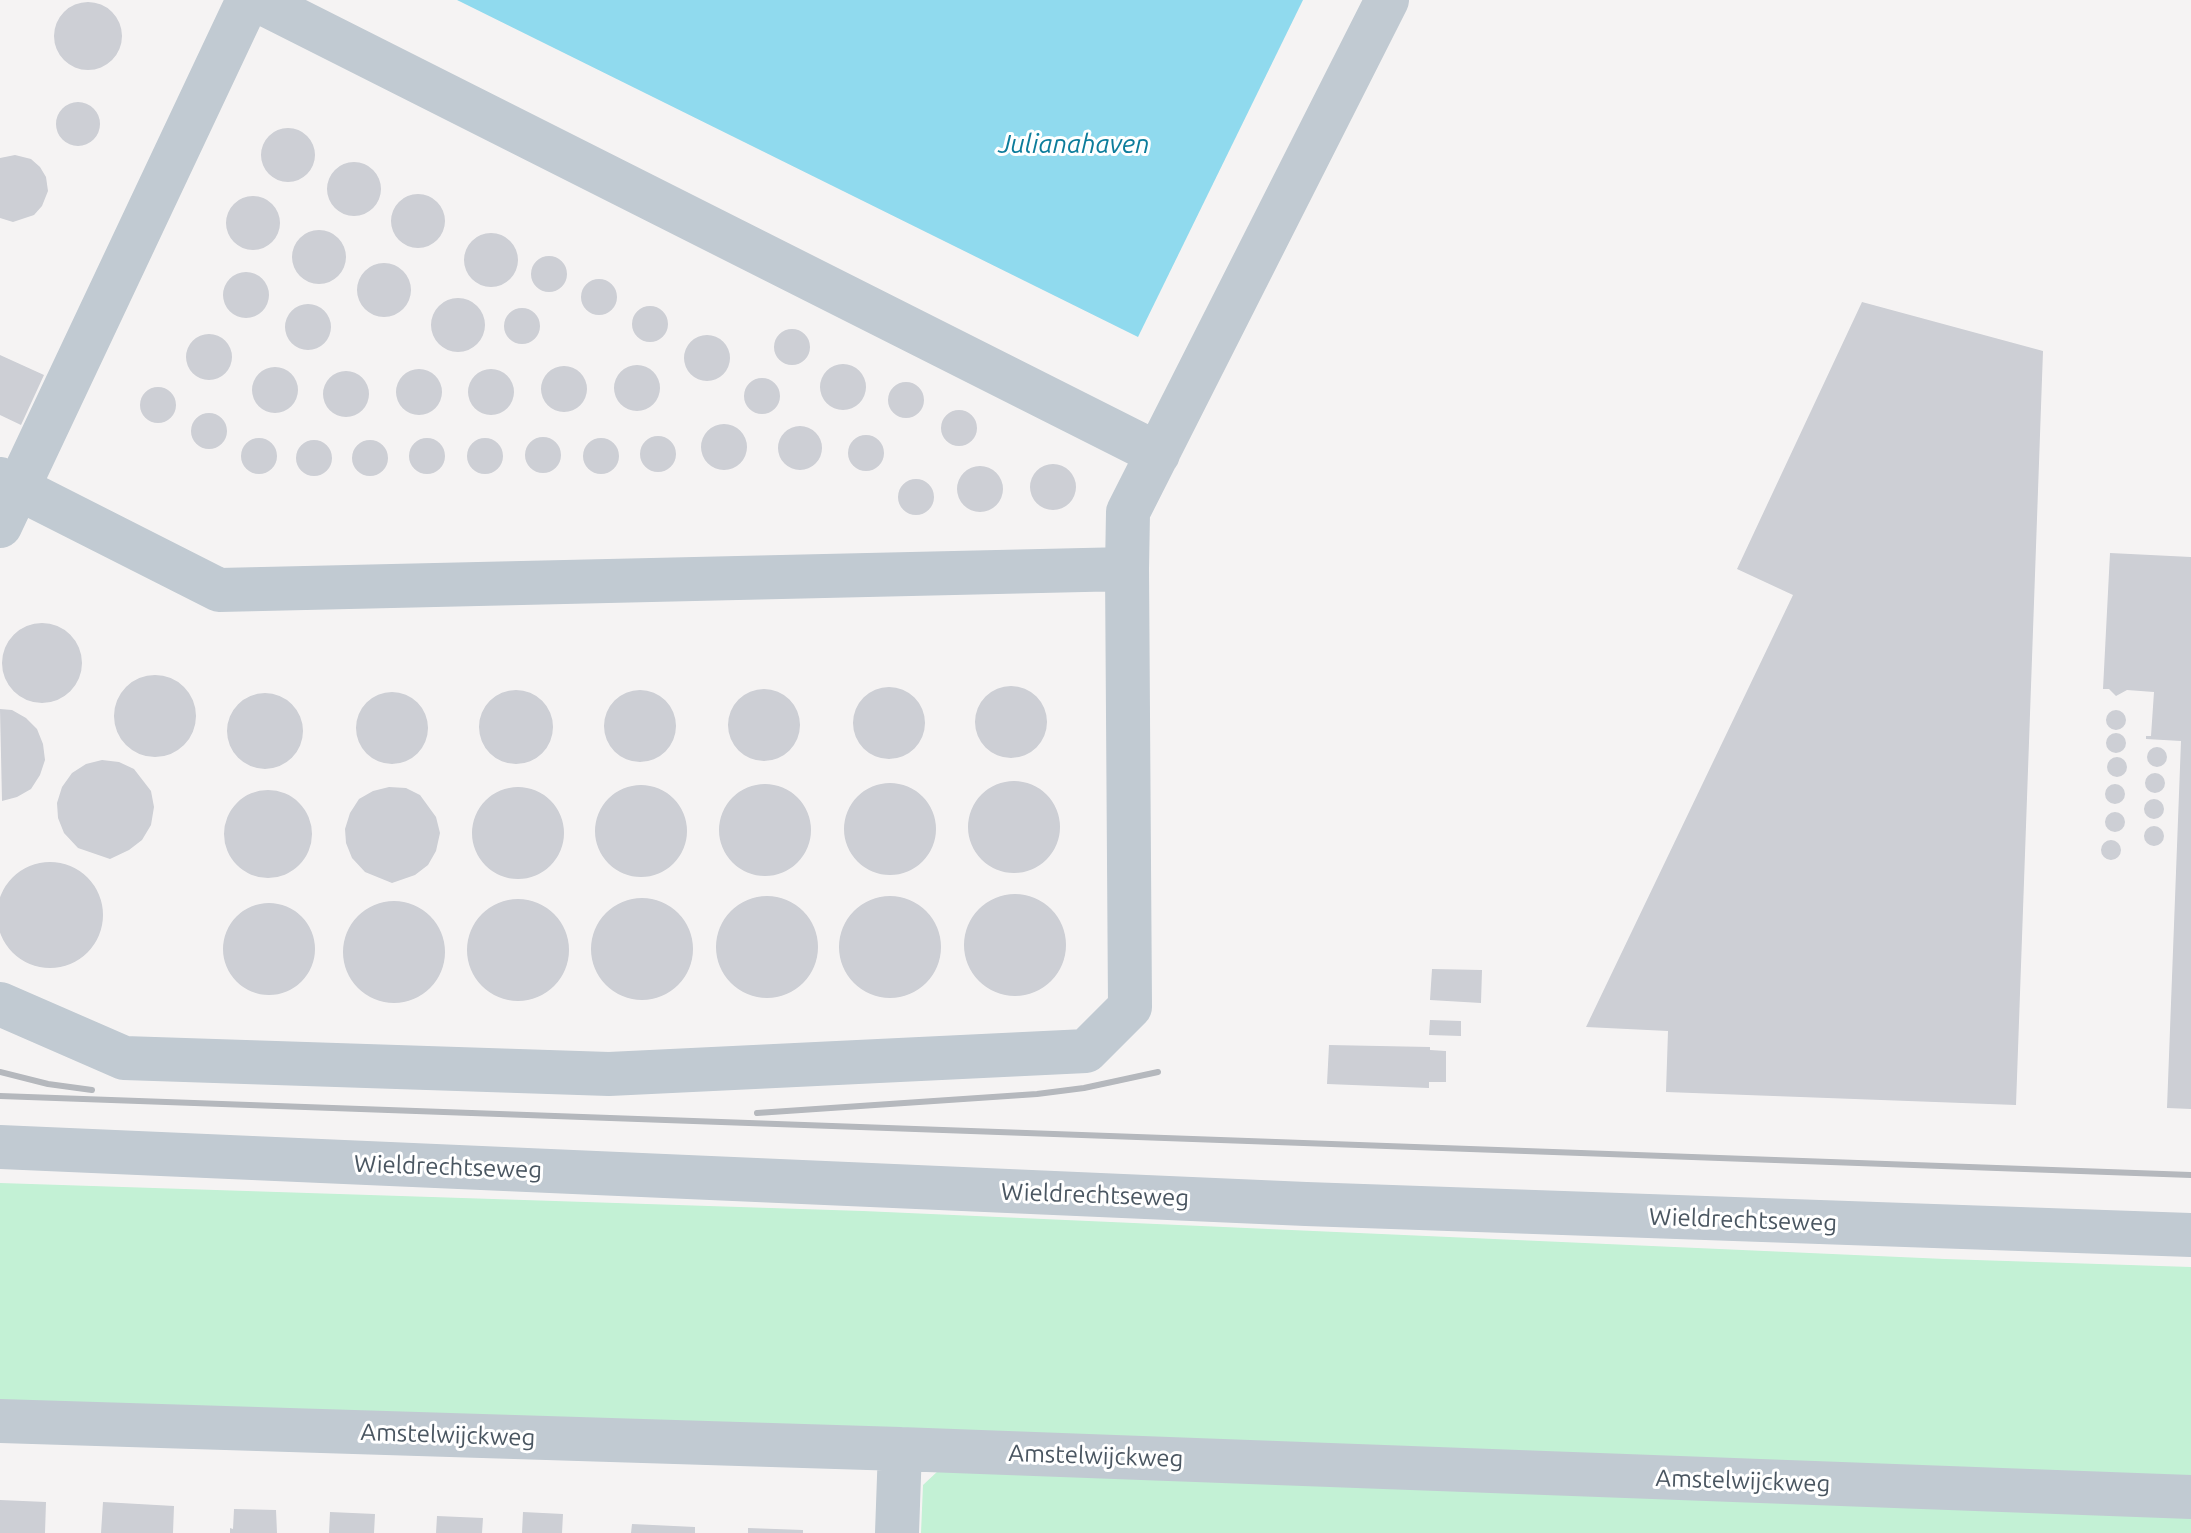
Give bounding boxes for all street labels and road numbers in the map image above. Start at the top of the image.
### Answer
street label: Wieldrechtseweg [354,1149,542,1185]
street label: Wieldrechtseweg [1001,1177,1189,1213]
street label: Wieldrechtseweg [1649,1202,1837,1238]
street label: Amstelwijckweg [360,1418,536,1452]
street label: Amstelwijckweg [1008,1439,1184,1473]
street label: Amstelwijckweg [1655,1464,1831,1498]

